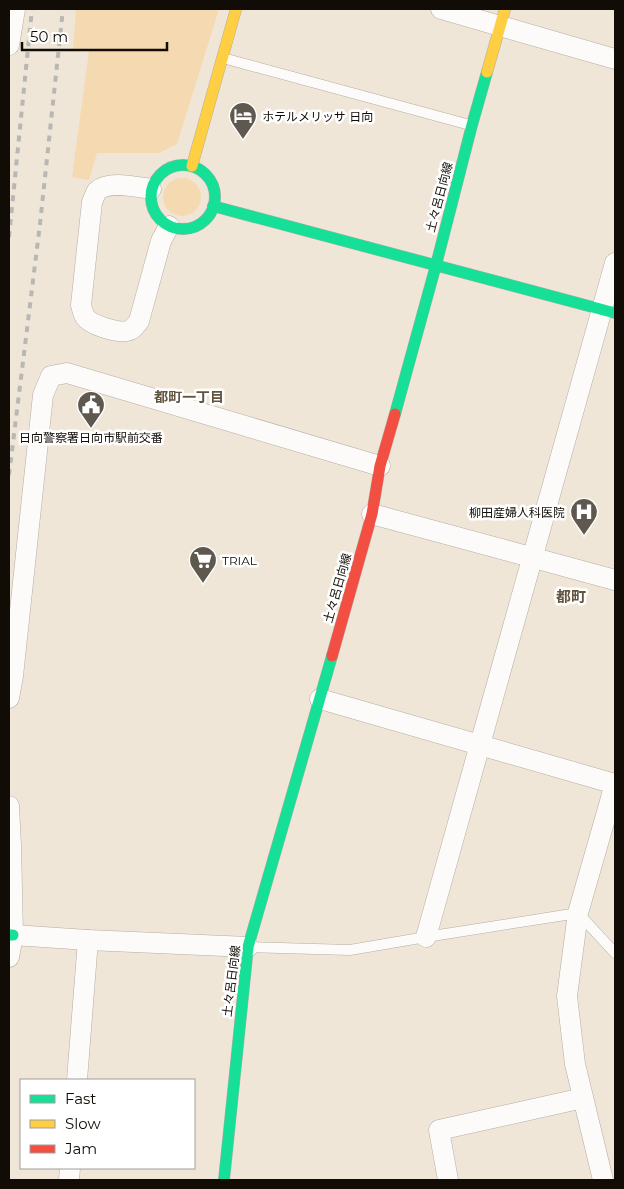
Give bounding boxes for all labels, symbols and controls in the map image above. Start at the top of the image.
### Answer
scale bar [22,20,168,52]
text: 50 m [30,27,68,46]
hotel icon: ホテルメリッサ 日向 [228,101,258,140]
place label: ホテルメリッサ 日向 [262,109,373,124]
street label: 土々呂日向線 [422,160,456,234]
district label: 都町一丁目 [154,388,224,406]
public building icon: 日向警察署日向市駅前交番 [76,390,106,429]
place label: 日向警察署日向市駅前交番 [19,430,163,445]
hospital icon: 柳田産婦人科医院 [569,497,599,536]
place label: 柳田産婦人科医院 [469,505,565,520]
supermarket icon: TRIAL [188,545,218,584]
street label: 土々呂日向線 [320,551,354,625]
place label: TRIAL [222,553,257,568]
district label: 都町 [556,587,586,606]
street label: 土々呂日向線 [219,944,243,1018]
legend [20,1079,195,1169]
text: Fast [65,1089,96,1108]
text: Slow [65,1114,101,1133]
text: Jam [64,1139,97,1158]

